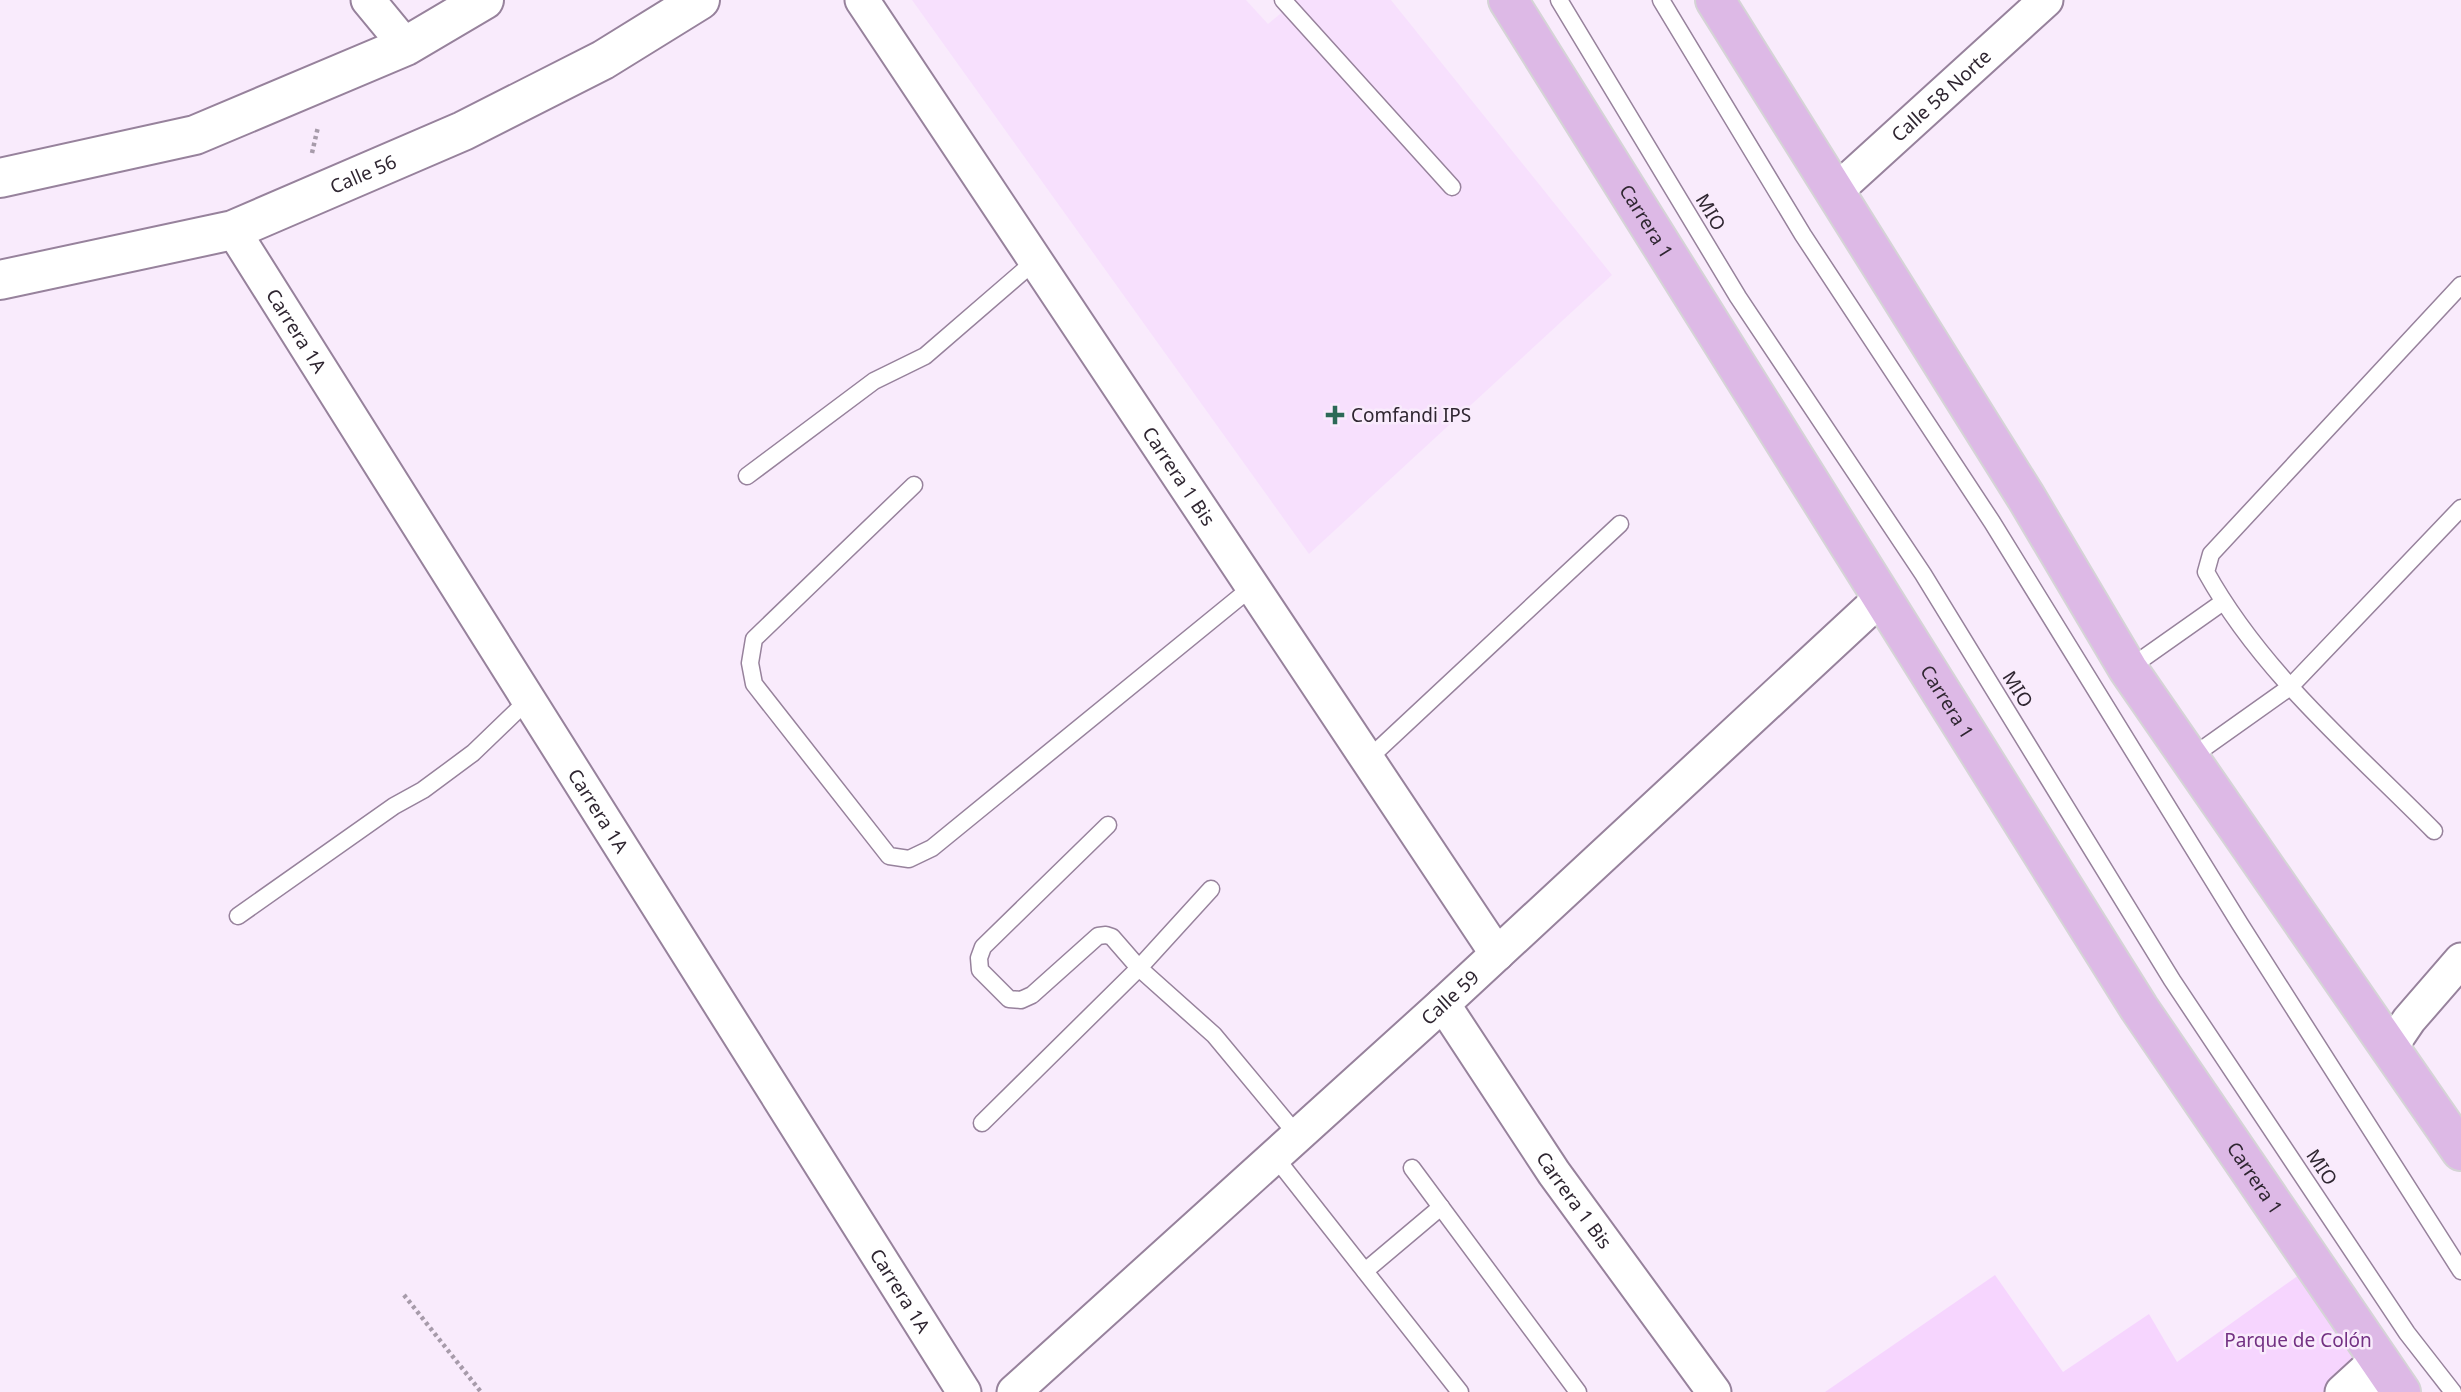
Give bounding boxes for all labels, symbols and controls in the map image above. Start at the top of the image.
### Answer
street label: Calle 58 Norte [1886,43,1997,148]
street label: Calle 56 [326,148,400,200]
street label: Carrera 1 [1614,179,1679,263]
street label: MIO [1690,189,1732,235]
street label: Carrera 1A [260,284,333,379]
place label: Comfandi IPS [1351,402,1471,428]
marker: Comfandi IPS [1325,405,1345,425]
street label: Carrera 1 Bis [1137,421,1221,531]
street label: Carrera 1 [1914,660,1980,744]
street label: MIO [1997,666,2039,712]
street label: Carrera 1A [562,764,635,858]
street label: Calle 59 [1415,964,1484,1031]
street label: Carrera 1 [2221,1137,2289,1219]
street label: MIO [2300,1144,2344,1190]
street label: Carrera 1 Bis [1530,1146,1618,1254]
street label: Carrera 1A [864,1244,937,1338]
park label: Parque de Colón [2224,1327,2372,1353]

